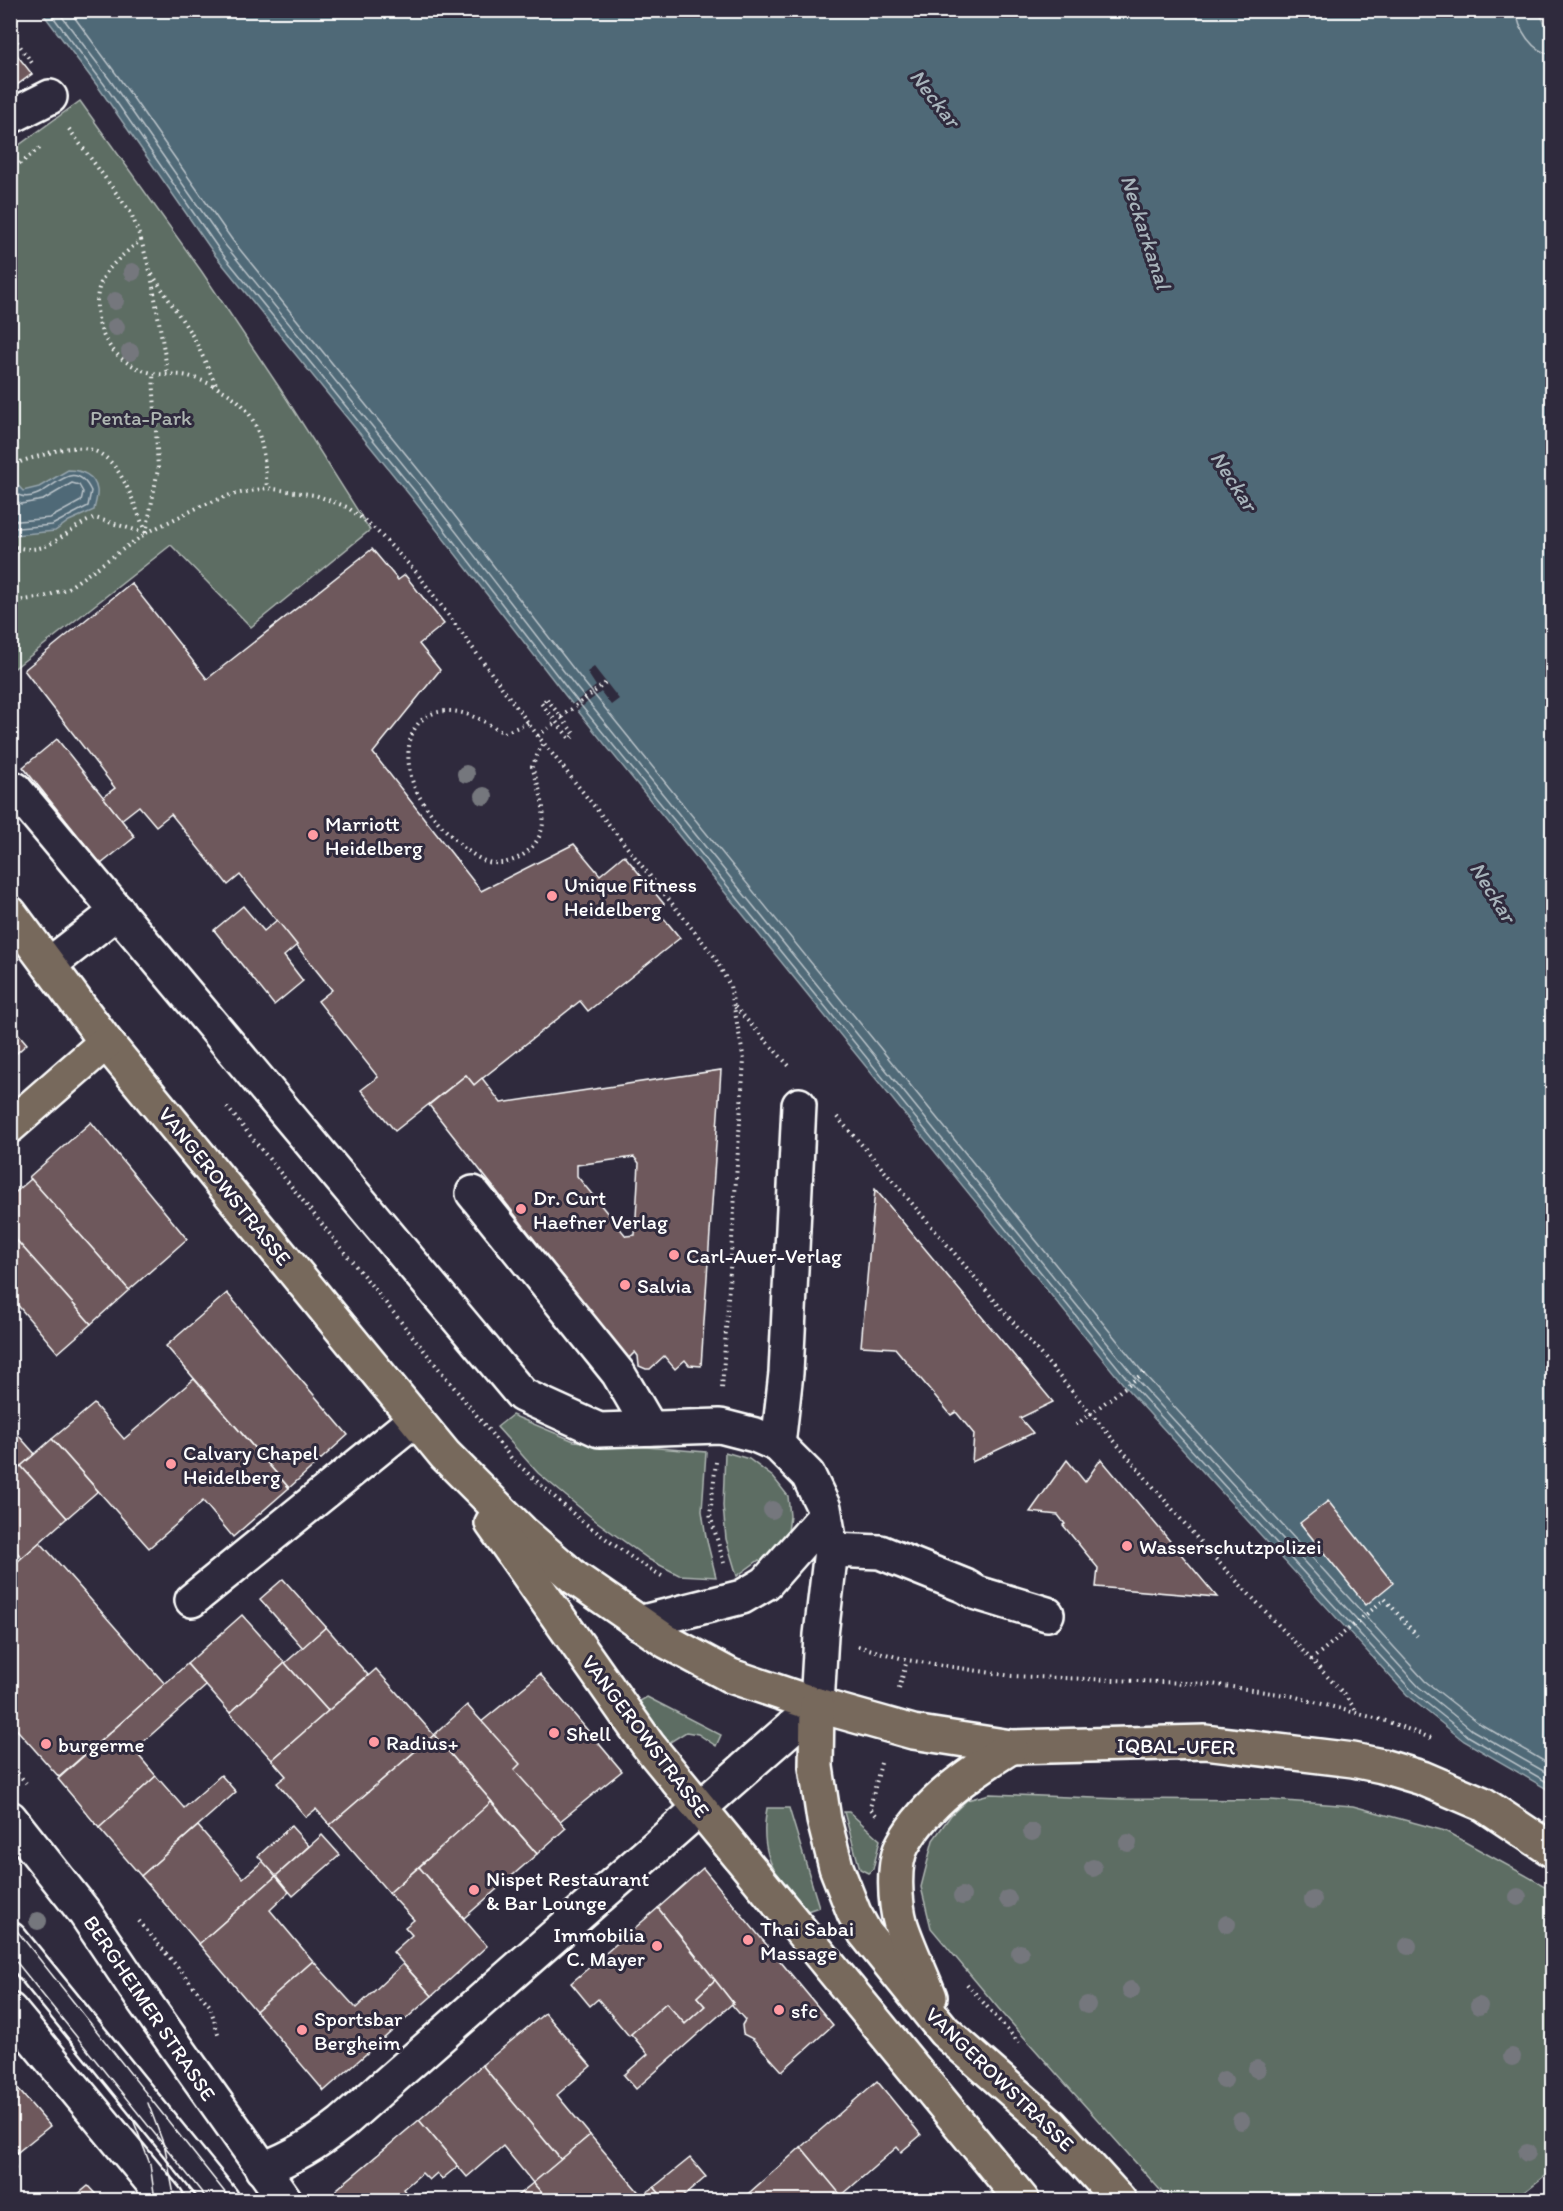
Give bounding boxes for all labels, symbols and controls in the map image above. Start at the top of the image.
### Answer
water label: Neckar [904,64,967,134]
water label: Neckarkanal [1115,171,1178,294]
park label: Penta-Park [90,405,192,430]
water label: Neckar [1205,446,1265,518]
place label: Marriott Heidelberg [325,811,423,860]
marker: Marriott Heidelberg [306,828,320,842]
water label: Neckar [1464,857,1523,929]
place label: Unique Fitness Heidelberg [564,872,697,921]
marker: Unique Fitness Heidelberg [545,889,559,903]
street label: VANGEROWSTRASSE [153,1102,297,1271]
place label: Dr. Curt Haefner Verlag [533,1185,668,1234]
marker: Dr. Curt Haefner Verlag [514,1202,528,1216]
place label: Carl-Auer-Verlag [686,1243,842,1268]
marker: Carl-Auer-Verlag [667,1248,681,1262]
place label: Salvia [637,1273,692,1298]
marker: Salvia [618,1278,632,1292]
place label: Calvary Chapel Heidelberg [183,1440,319,1489]
marker: Calvary Chapel Heidelberg [164,1457,178,1471]
place label: Wasserschutzpolizei [1139,1534,1322,1559]
marker: Wasserschutzpolizei [1120,1539,1134,1553]
street label: VANGEROWSTRASSE [577,1650,715,1822]
place label: Shell [566,1721,611,1746]
marker: Shell [547,1726,561,1740]
place label: Radius+ [386,1730,459,1755]
place label: burgerme [58,1732,145,1757]
street label: IQBAL-UFER [1117,1732,1235,1760]
marker: Radius+ [367,1735,381,1749]
marker: burgerme [39,1737,53,1751]
place label: Nispet Restaurant & Bar Lounge [486,1866,649,1915]
marker: Nispet Restaurant & Bar Lounge [467,1883,481,1897]
street label: BERGHEIMER STRASSE [79,1911,221,2105]
place label: Thai Sabai Massage [760,1916,854,1965]
place label: Immobilia C. Mayer [553,1922,645,1971]
marker: Thai Sabai Massage [741,1933,755,1947]
marker: Immobilia C. Mayer [650,1939,664,1953]
place label: sfc [791,1998,818,2023]
street label: VANGEROWSTRASSE [921,2002,1080,2157]
marker: sfc [772,2003,786,2017]
place label: Sportsbar Bergheim [314,2006,403,2055]
marker: Sportsbar Bergheim [295,2023,309,2037]

